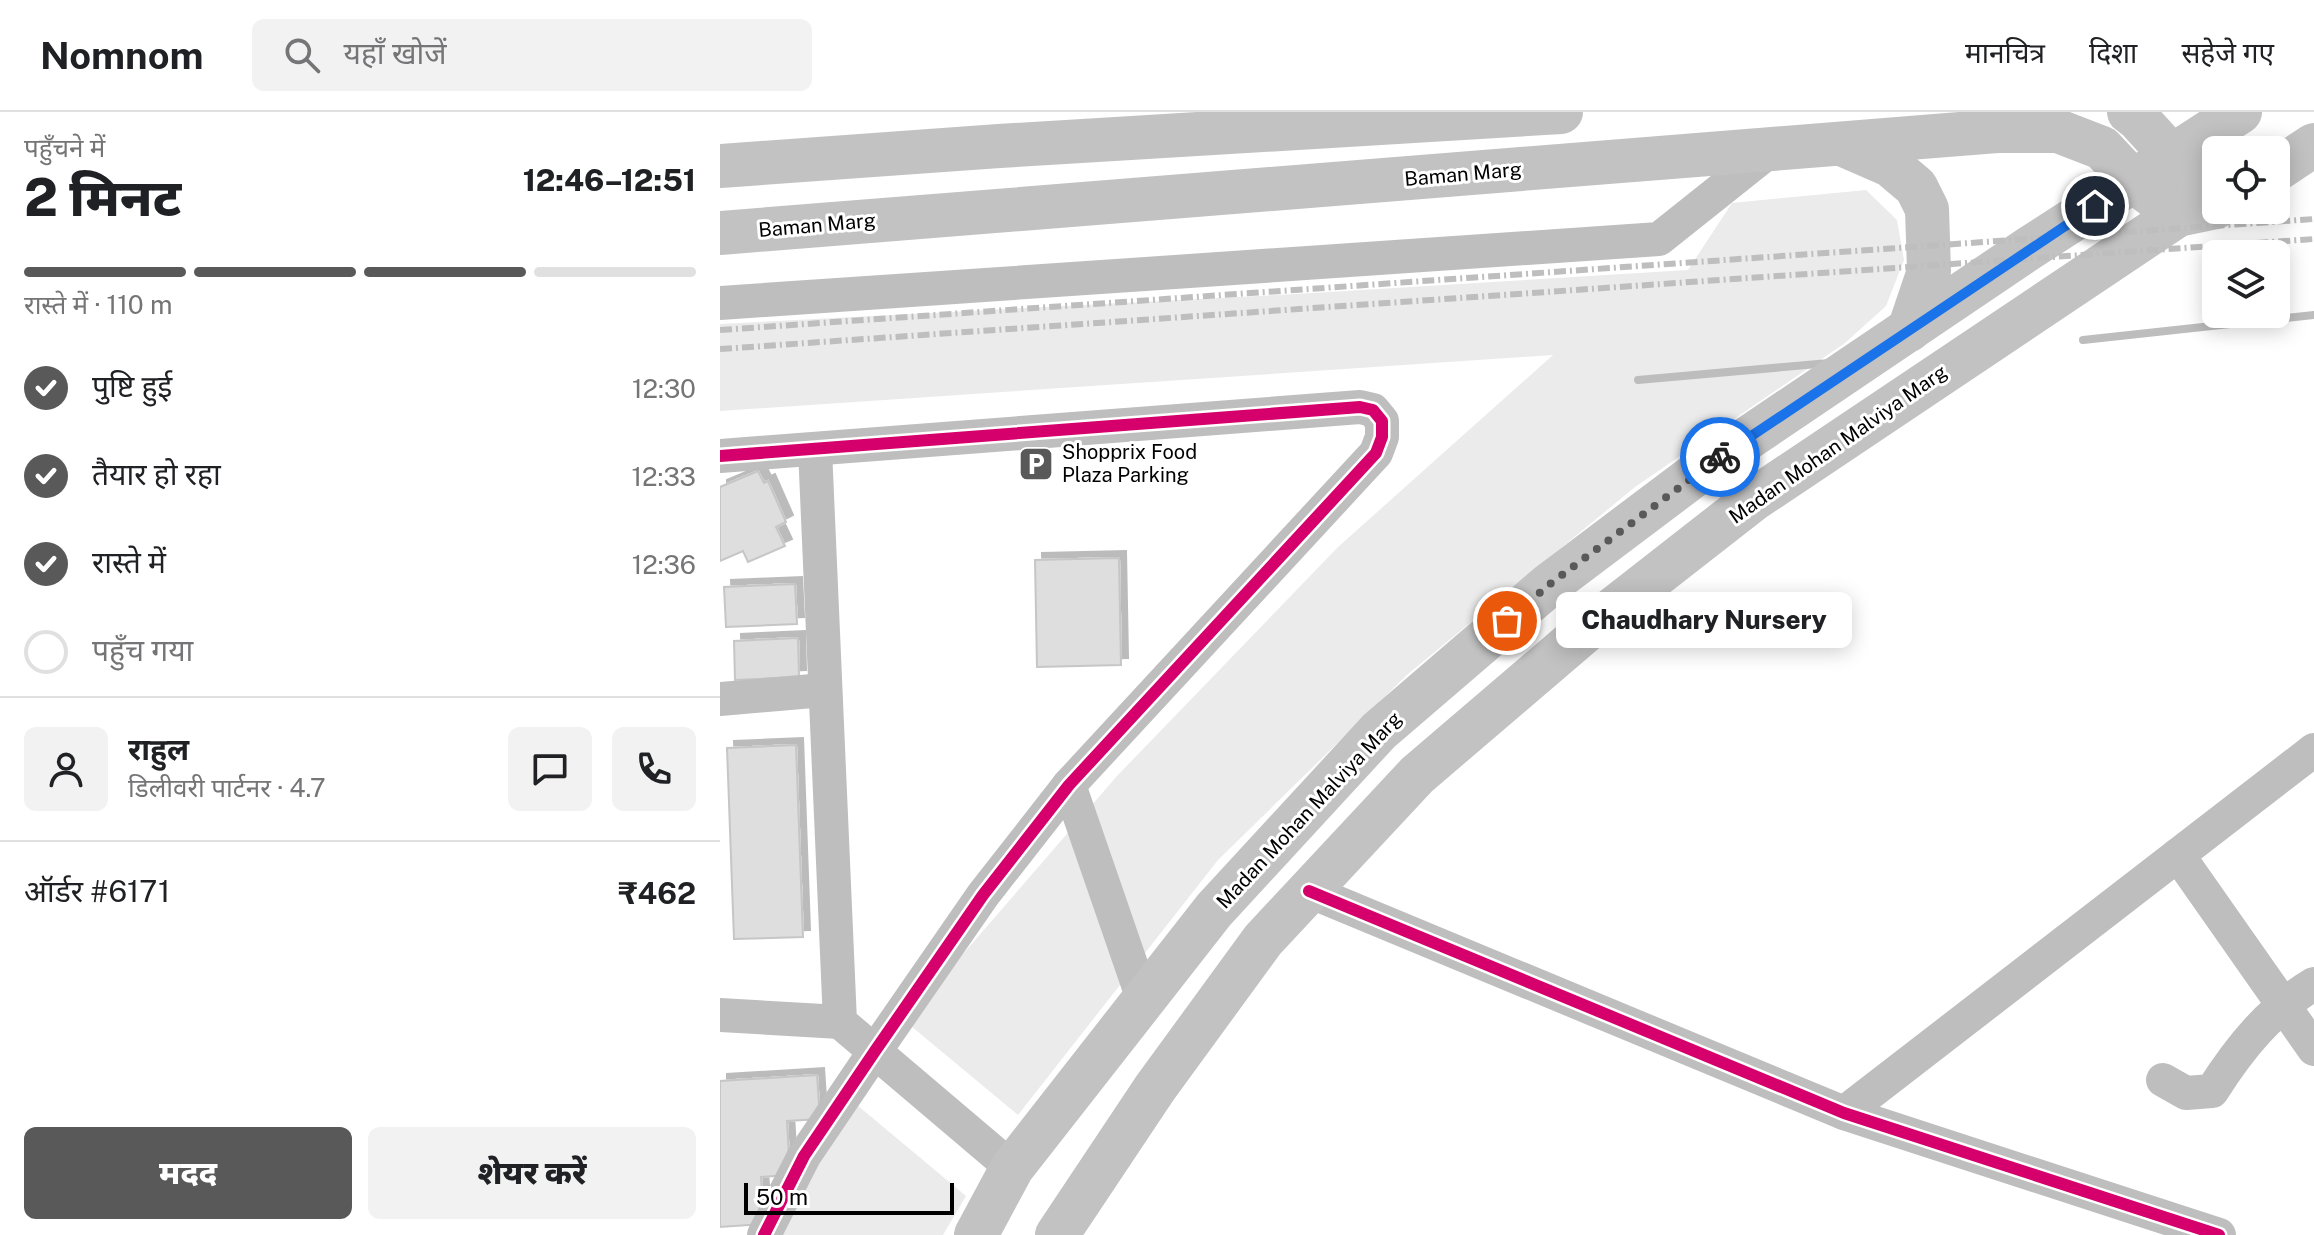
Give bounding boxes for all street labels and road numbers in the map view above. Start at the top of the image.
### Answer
street label: Baman Marg [1403,157,1523,191]
street label: Baman Marg [757,208,877,242]
street label: Madan Mohan Malviya Marg [1724,359,1952,529]
street label: Madan Mohan Malviya Marg [1211,707,1407,913]

